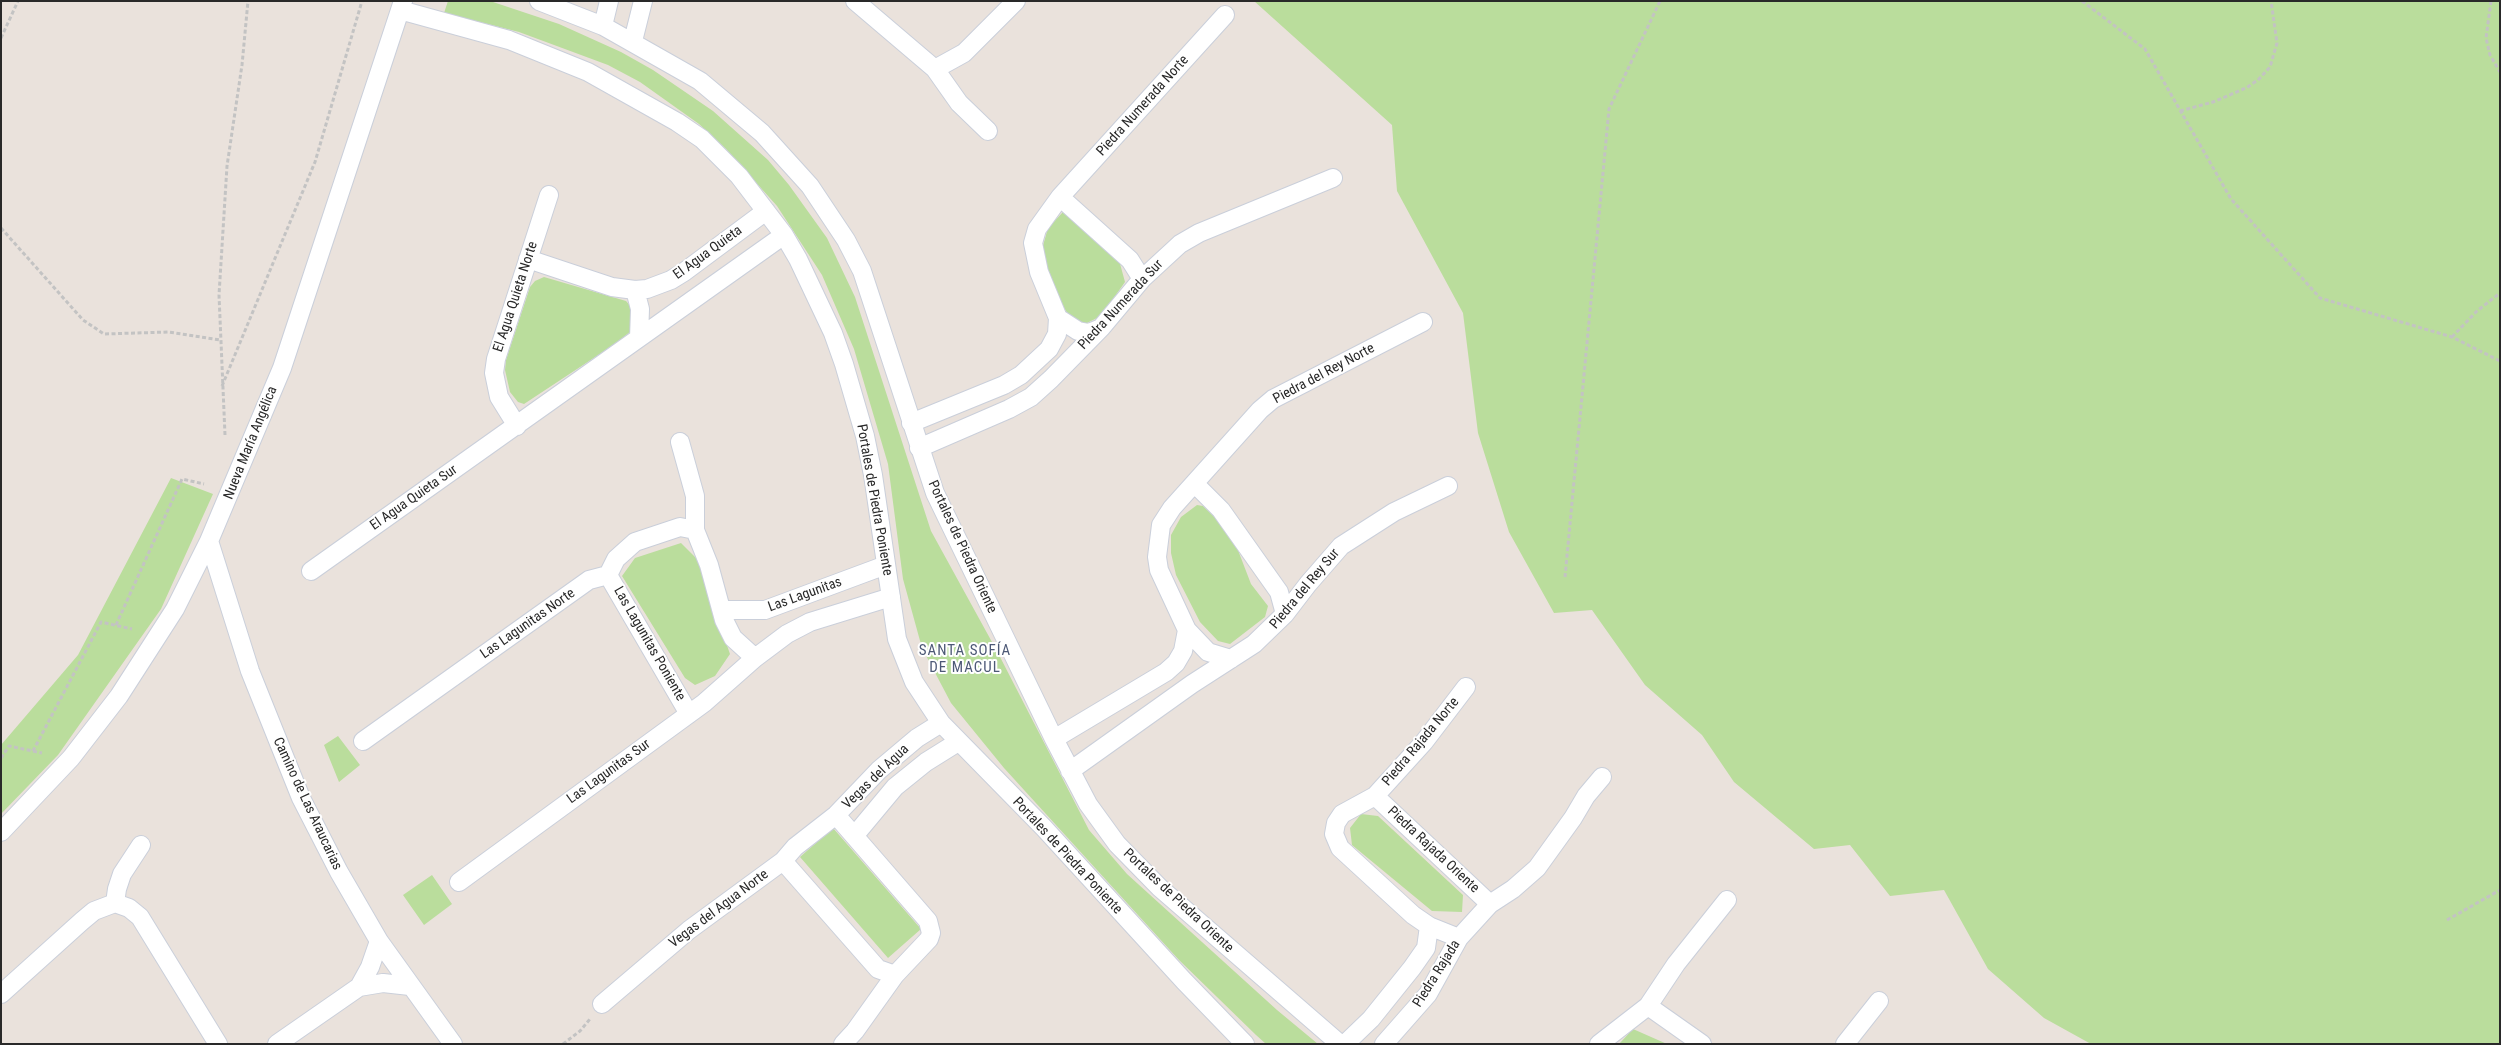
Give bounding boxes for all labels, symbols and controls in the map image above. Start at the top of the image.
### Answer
street label: Piedra Numerada Norte [1093,52,1193,160]
street label: El Agua Quieta [670,222,746,284]
street label: El Agua Quieta Norte [490,240,542,354]
street label: Piedra Numerada Sur [1075,257,1167,353]
street label: Piedra del Rey Norte [1270,340,1378,408]
street label: Nueva María Angélica [221,384,281,502]
street label: Portales de Piedra Poniente [852,423,896,577]
street label: El Agua Quieta Sur [367,462,461,534]
street label: Portales de Piedra Oriente [924,478,1000,616]
street label: Piedra del Rey Sur [1267,545,1343,633]
street label: Las Lagunitas [766,574,844,616]
street label: Las Lagunitas Poniente [609,584,689,704]
street label: Las Lagunitas Norte [478,585,578,663]
district label: SANTA SOFÍA DE MACUL [917,642,1013,677]
street label: Piedra Rajada Norte [1379,694,1463,790]
street label: Camino de Las Araucarias [269,735,345,873]
street label: Las Lagunitas Sur [564,736,654,808]
street label: Vegas del Agua [839,741,913,813]
street label: Portales de Piedra Poniente [1009,794,1125,918]
street label: Piedra Rajada Oriente [1384,803,1482,897]
street label: Portales de Piedra Oriente [1119,846,1237,956]
street label: Vegas del Agua Norte [666,866,772,952]
street label: Piedra Rajada [1410,937,1464,1011]

